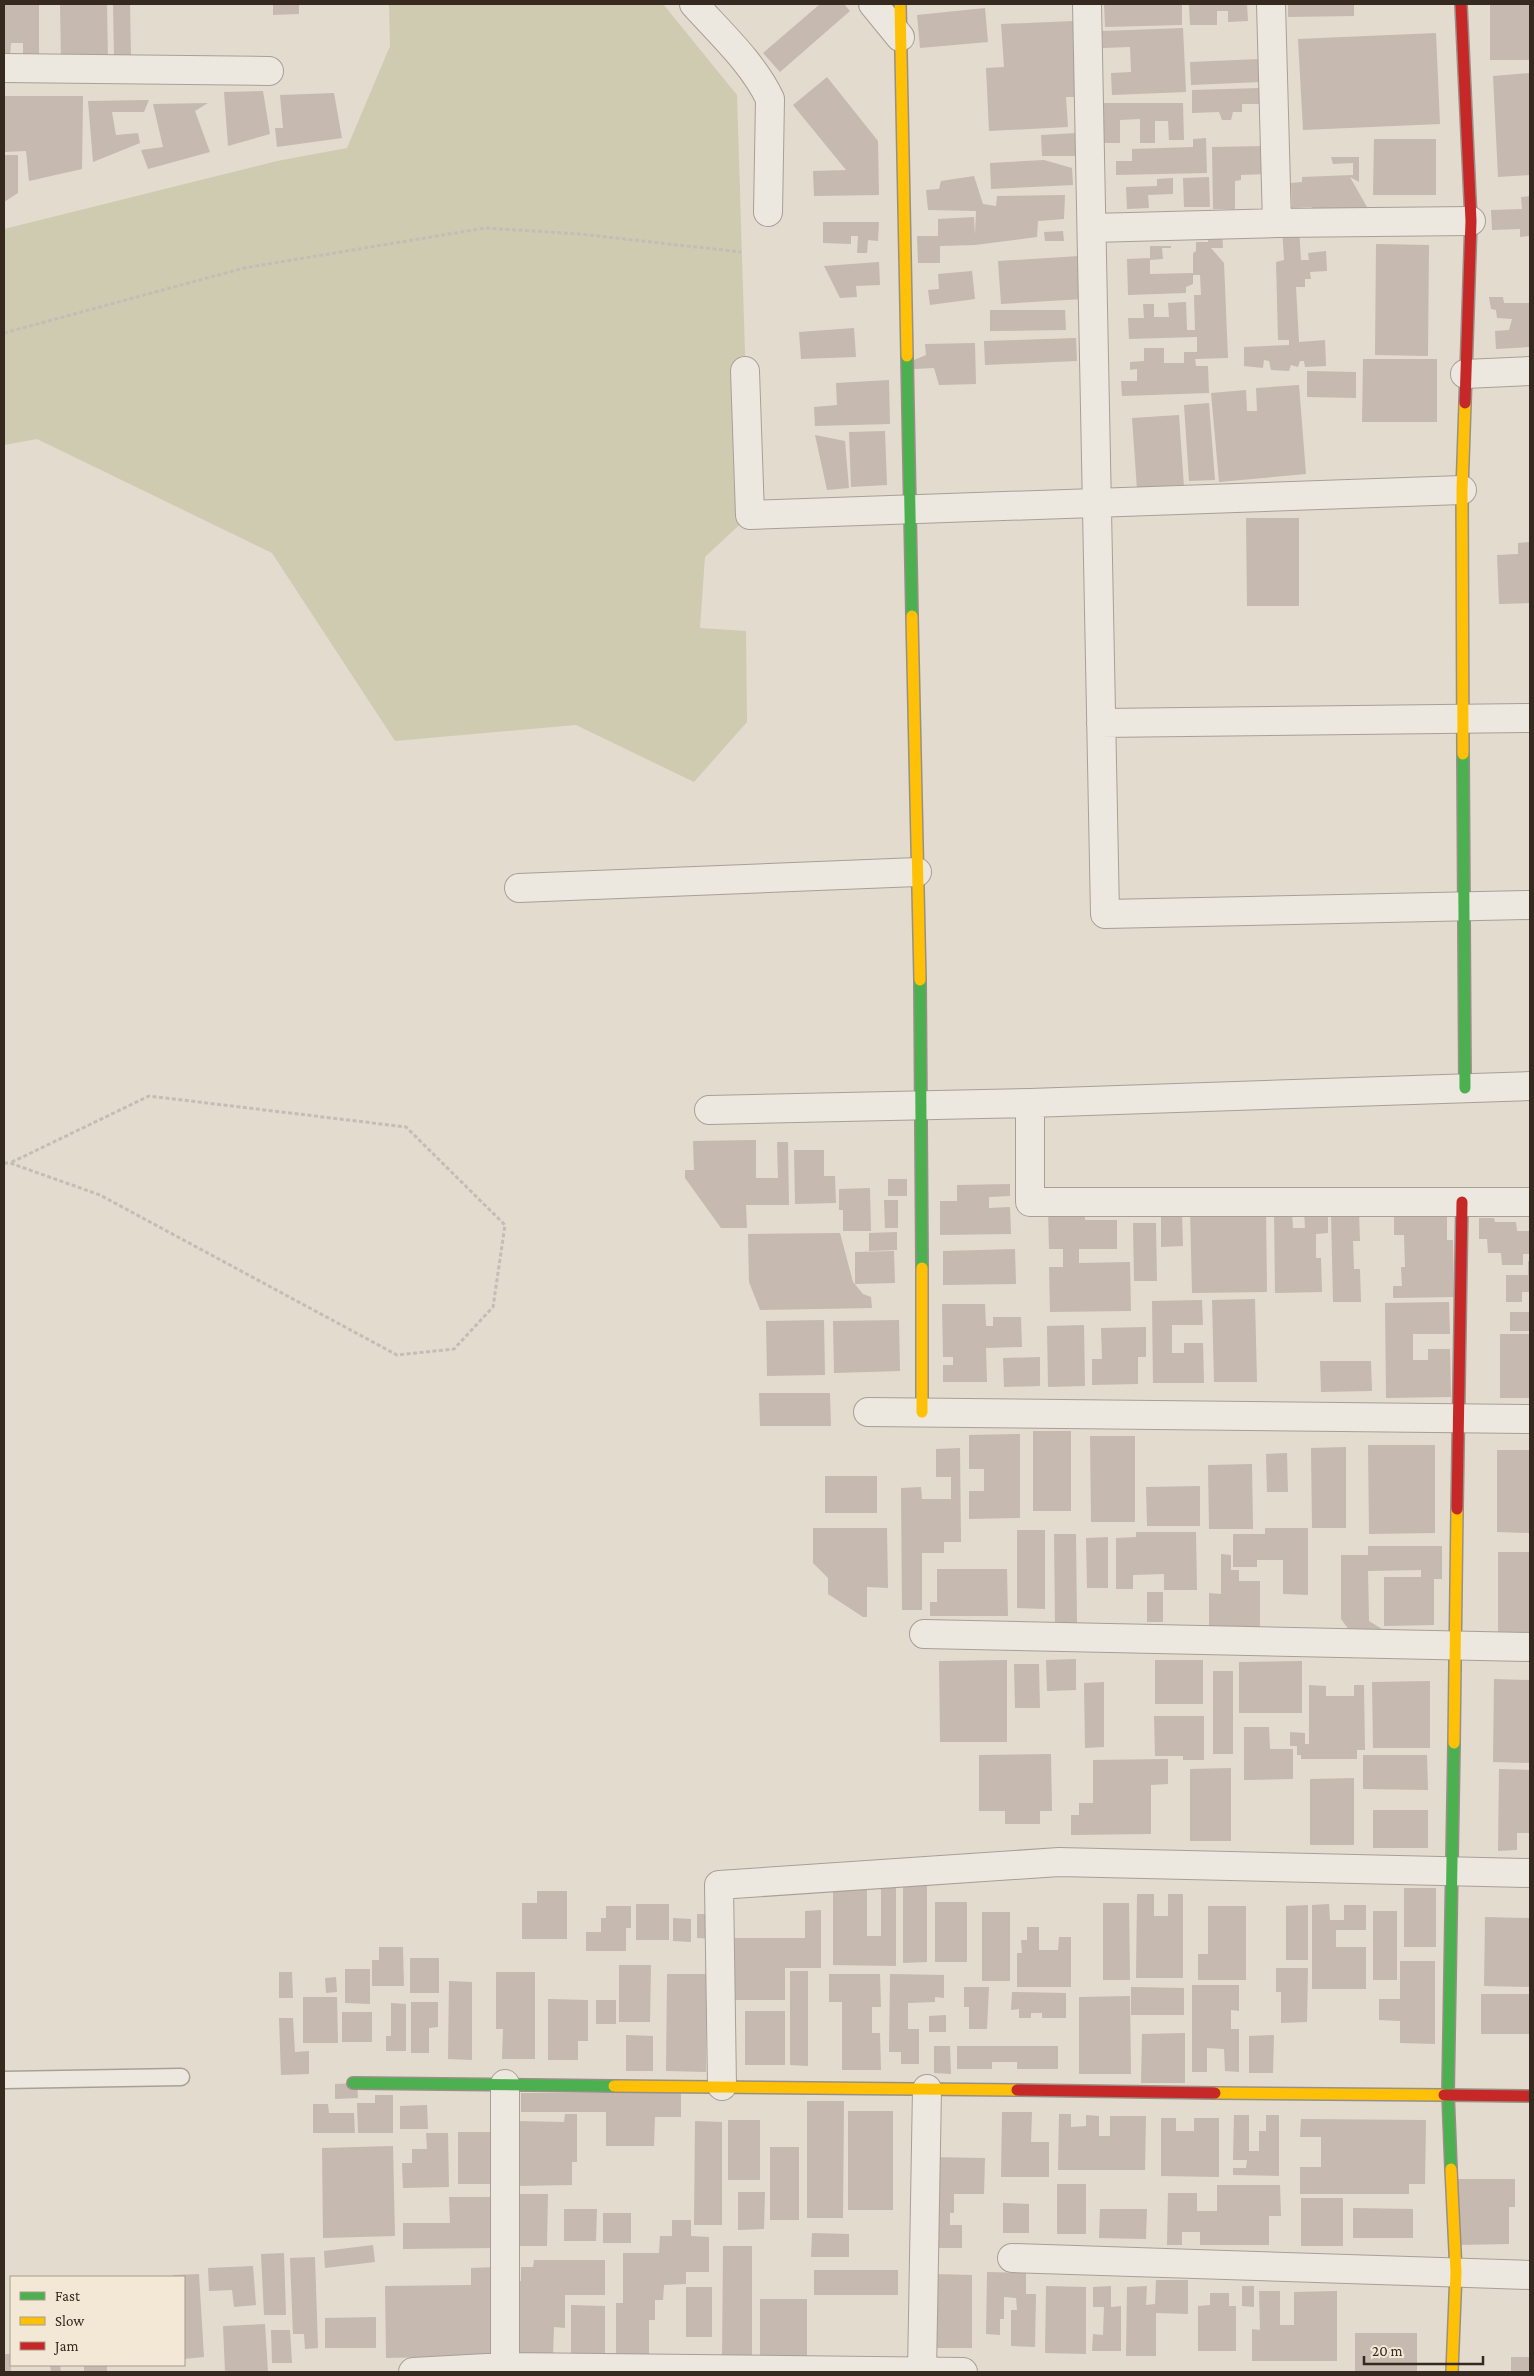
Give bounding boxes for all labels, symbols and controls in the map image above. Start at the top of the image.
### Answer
legend [10,2276,185,2366]
text: Fast [55,2288,81,2304]
text: Slow [55,2313,85,2329]
scale bar [1364,2334,1483,2366]
text: Jam [53,2338,78,2355]
text: 20 m [1372,2343,1403,2359]

